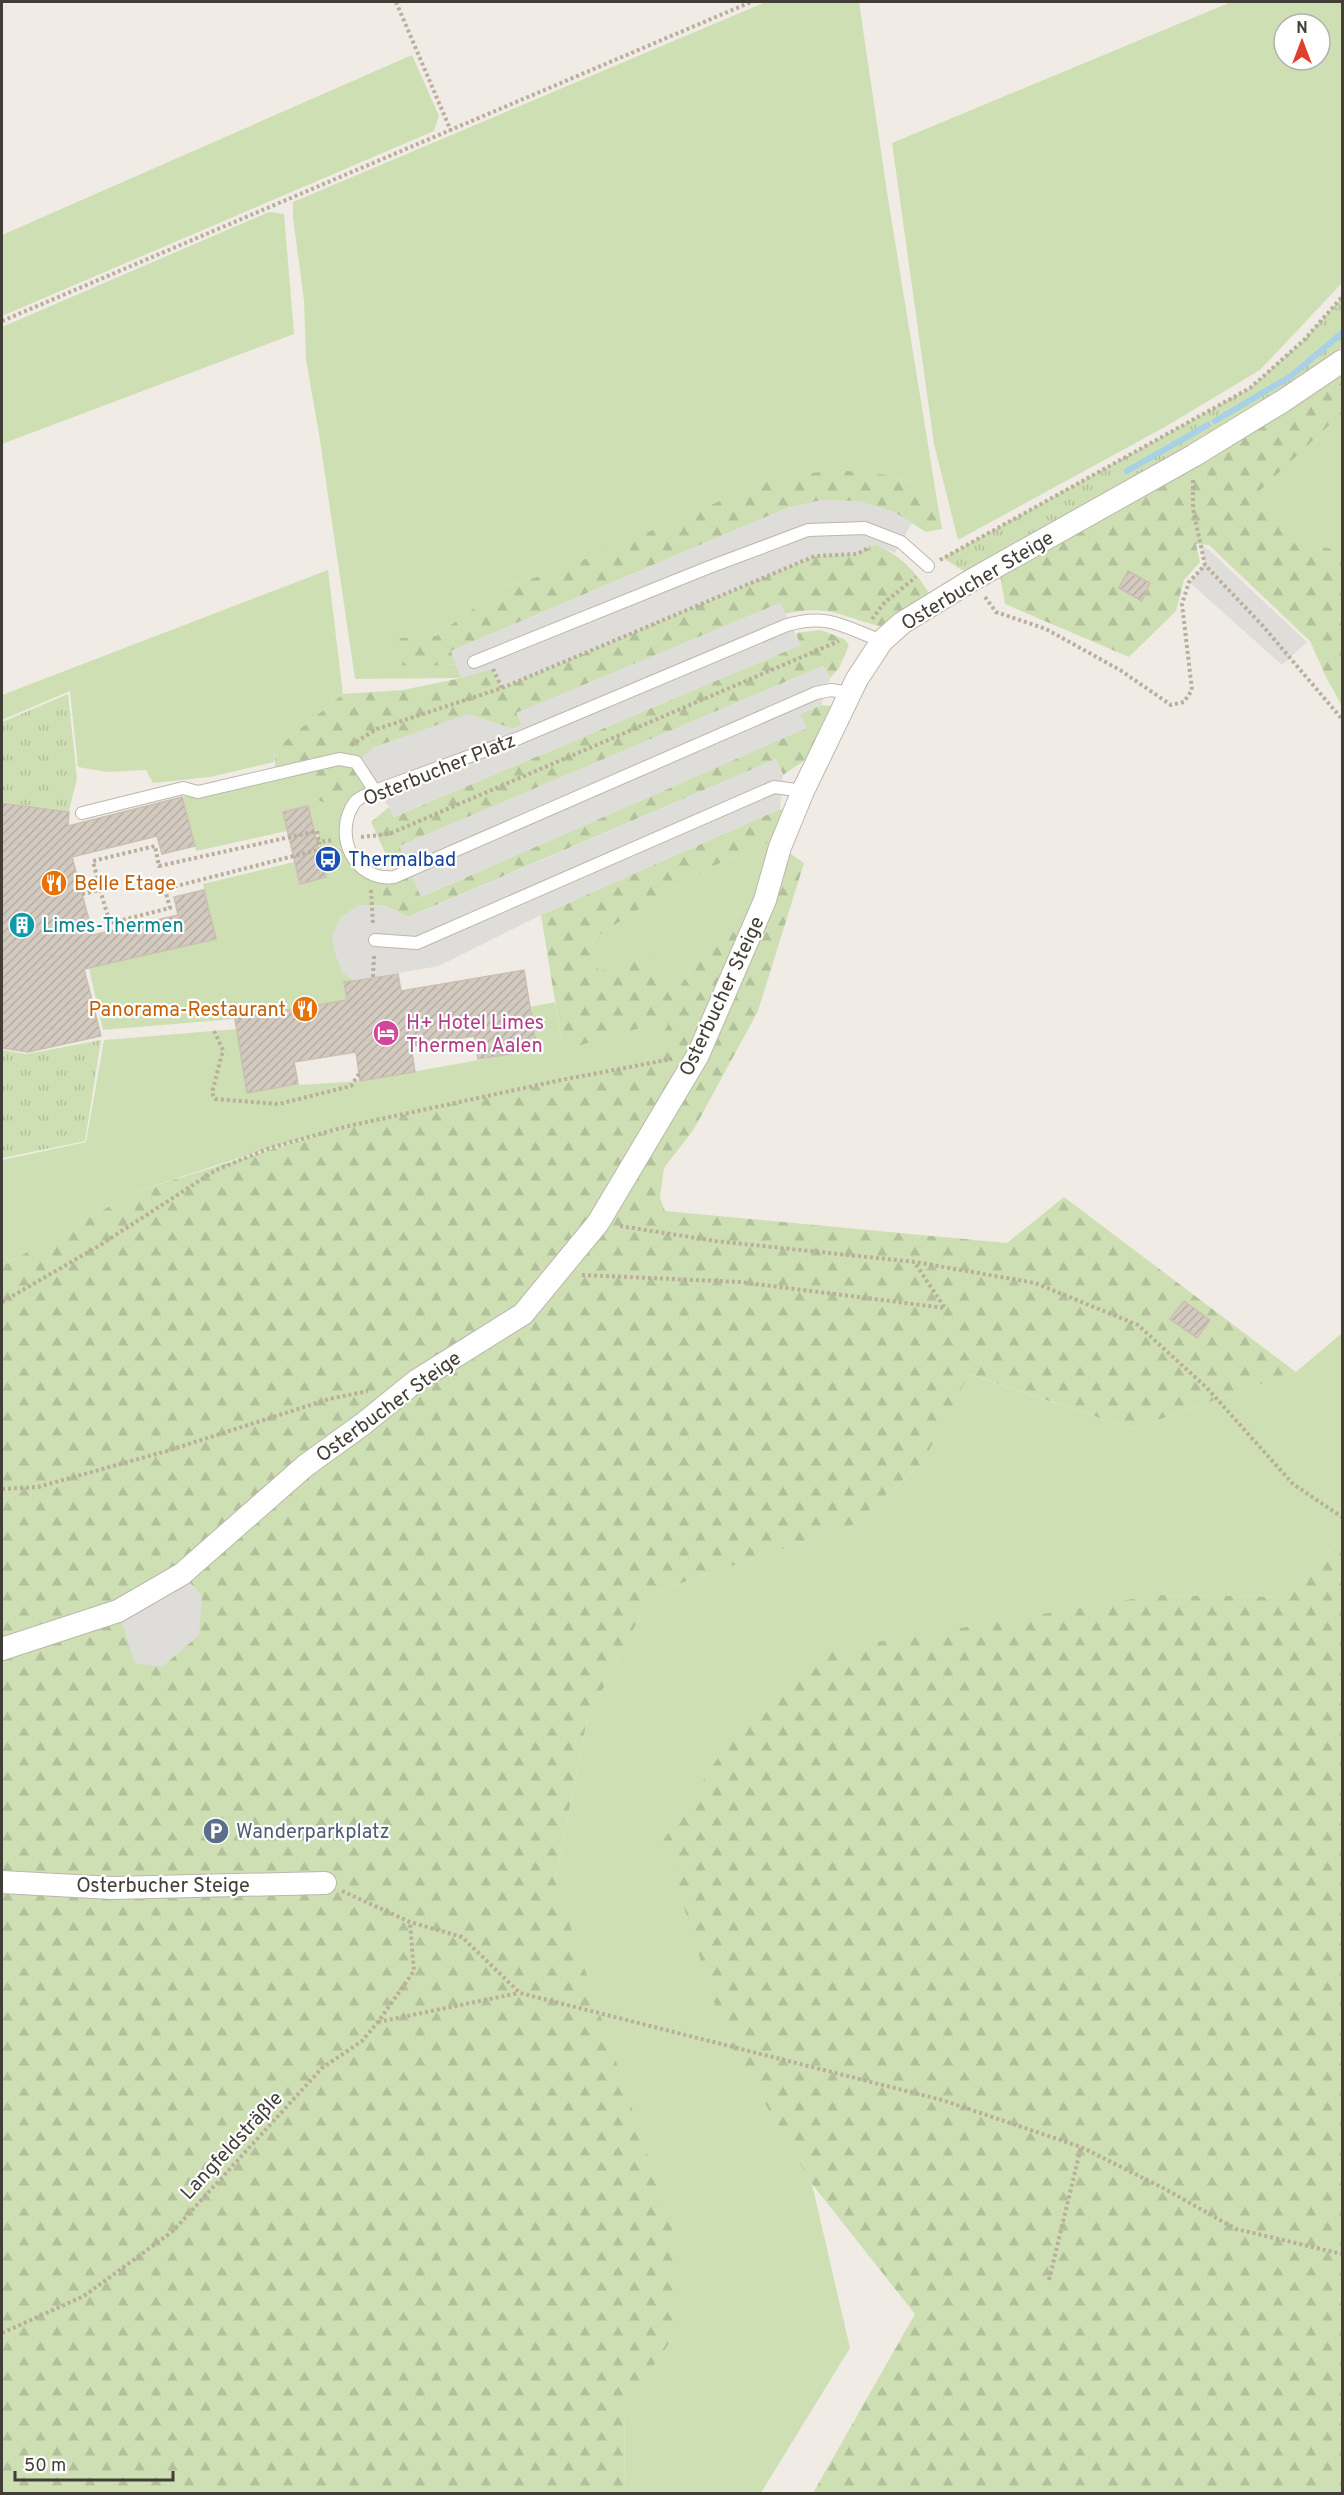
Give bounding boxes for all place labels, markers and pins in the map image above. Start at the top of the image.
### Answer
bus stop icon: Thermalbad [313,844,343,874]
place label: Thermalbad [348,848,456,874]
restaurant icon: Belle Etage [39,868,69,898]
place label: Belle Etage [74,872,176,898]
building icon: Limes-Thermen [7,910,37,940]
place label: Limes-Thermen [42,914,184,940]
restaurant icon: Panorama-Restaurant [290,994,320,1024]
place label: Panorama-Restaurant [88,998,286,1024]
place label: H+ Hotel Limes Thermen Aalen [406,1011,544,1060]
hotel icon: H+ Hotel Limes Thermen Aalen [371,1018,401,1048]
parking icon: Wanderparkplatz [201,1816,231,1846]
place label: Wanderparkplatz [236,1820,390,1846]

